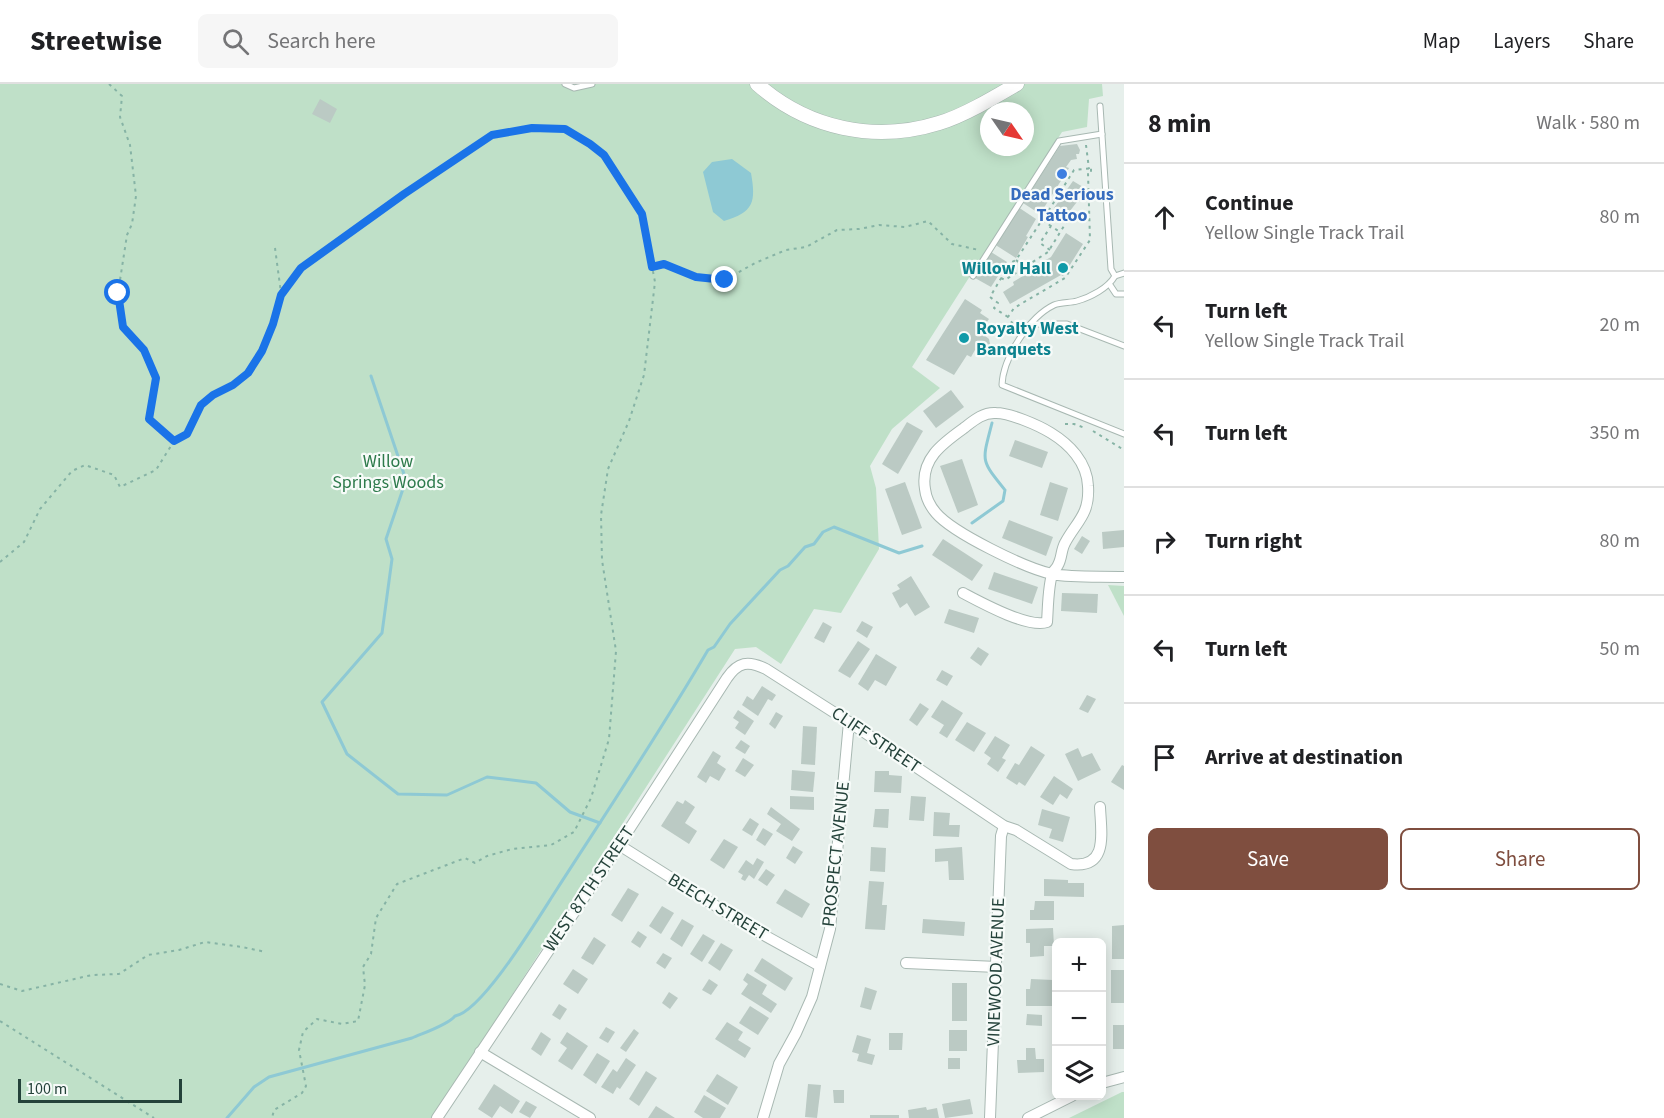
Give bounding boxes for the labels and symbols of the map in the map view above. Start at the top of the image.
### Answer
north arrow [980,102,1034,156]
marker: Dead Serious Tattoo [1055,167,1069,181]
place label: Dead Serious Tattoo [1010,182,1114,228]
place label: Willow Hall [962,256,1051,281]
marker: Willow Hall [1056,261,1070,275]
route end [711,266,737,292]
route start [104,279,130,305]
place label: Royalty West Banquets [976,316,1079,362]
marker: Royalty West Banquets [957,331,971,345]
park label: Willow Springs Woods [332,449,444,495]
street label: CLIFF STREET [826,701,926,779]
street label: PROSPECT AVENUE [816,780,856,928]
street label: WEST 87TH STREET [538,821,641,957]
street label: BEECH STREET [663,867,773,947]
street label: VINEWOOD AVENUE [981,897,1011,1047]
scale bar [18,1076,182,1104]

